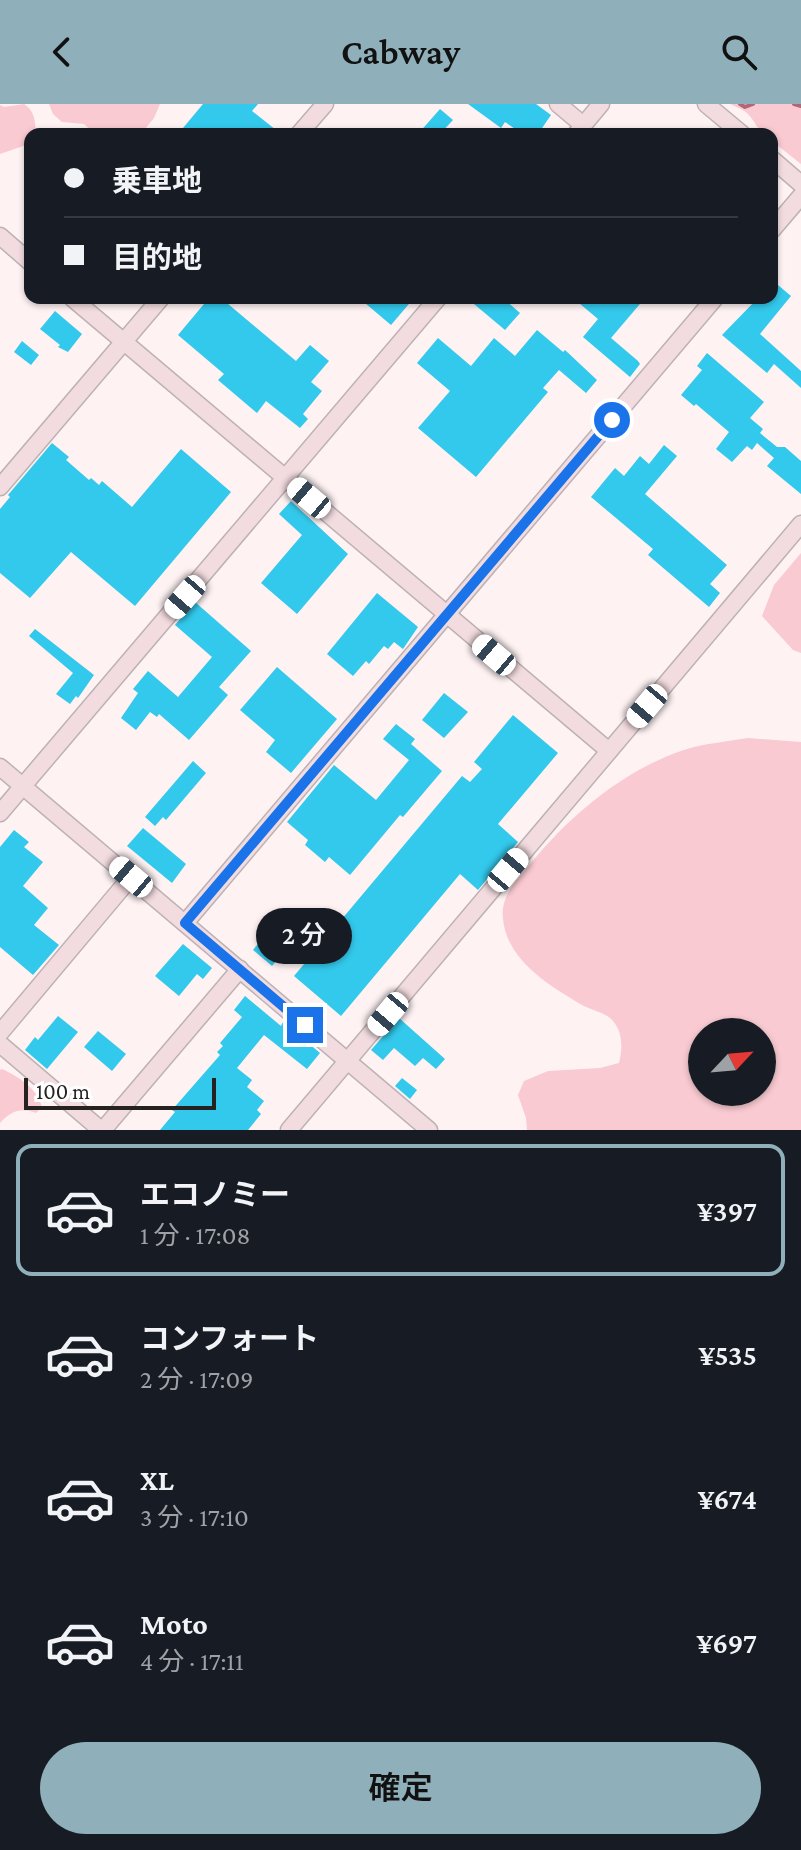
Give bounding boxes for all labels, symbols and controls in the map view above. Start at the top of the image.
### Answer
icon: back [40,30,84,74]
icon: search [717,30,761,74]
text: Cabway [341,32,460,72]
text: 乗車地 [112,164,202,197]
text: 目的地 [112,241,202,274]
route start [594,402,630,438]
car [283,473,335,523]
car [160,571,210,623]
car [468,630,520,680]
car [622,680,672,732]
car [483,844,533,896]
car [105,852,157,902]
callout: 2 分 [257,909,353,965]
text: 2 分 [282,921,326,950]
car [363,988,413,1040]
route end [287,1007,323,1043]
north arrow [688,1018,776,1106]
map controls [688,1018,776,1106]
scale bar [24,1074,216,1110]
text: 100 m [36,1079,90,1104]
icon: car [44,1174,116,1246]
text: エコノミー [140,1178,290,1211]
text: ¥397 [697,1194,757,1227]
text: 1 分 · 17:08 [140,1221,250,1250]
icon: car [44,1318,116,1390]
text: コンフォート [140,1322,319,1355]
text: ¥535 [698,1338,757,1371]
text: 2 分 · 17:09 [140,1365,253,1394]
icon: car [44,1462,116,1534]
text: XL [140,1463,174,1496]
text: ¥674 [698,1482,757,1515]
text: 3 分 · 17:10 [140,1503,249,1532]
icon: car [44,1606,116,1678]
text: Moto [140,1607,208,1640]
text: ¥697 [697,1626,757,1659]
text: 4 分 · 17:11 [140,1647,244,1676]
button: 確定 [40,1742,761,1834]

